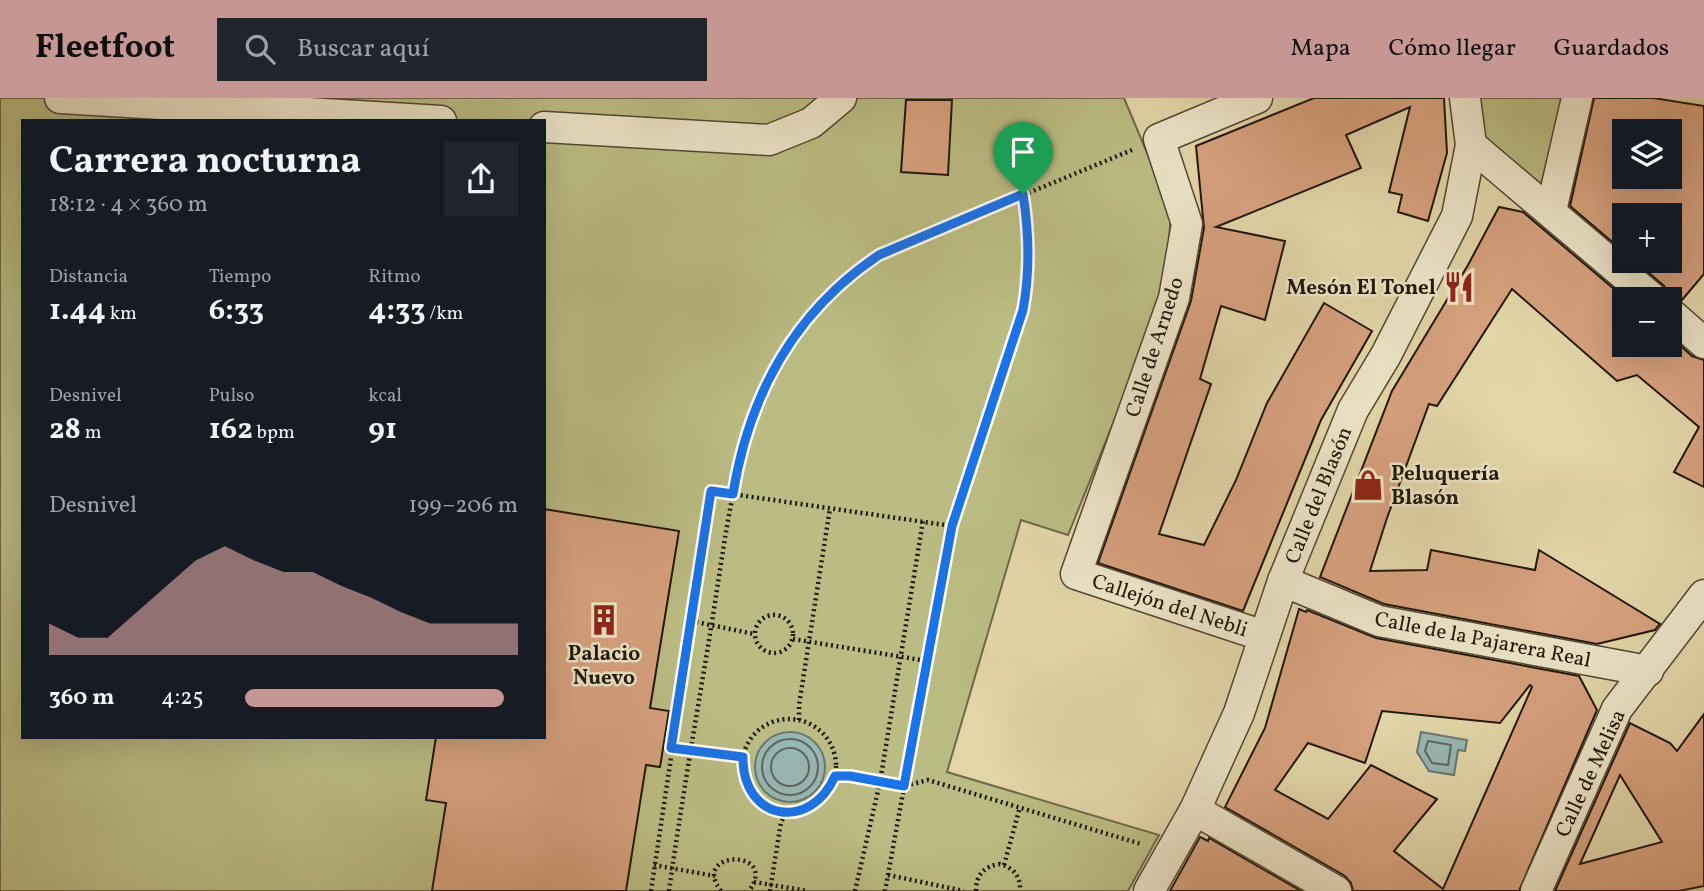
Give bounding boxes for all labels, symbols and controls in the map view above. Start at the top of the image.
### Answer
search box [217,18,707,81]
text: Fleetfoot [35,26,175,72]
icon: search [241,30,279,68]
text: Buscar aquí [297,31,429,67]
text: Mapa [1291,32,1351,66]
text: Cómo llegar [1389,32,1516,66]
text: Guardados [1554,32,1669,66]
map controls [1612,119,1682,357]
button: layers [1612,119,1682,189]
pin [993,122,1053,194]
icon: arrive [1004,133,1042,171]
text: Carrera nocturna [49,136,361,189]
button: share [444,142,518,216]
text: 18:12 · 4 × 360 m [49,189,208,221]
button: + [1612,203,1682,273]
text: Distancia [49,264,128,290]
text: Tiempo [209,264,271,290]
text: Ritmo [368,264,421,290]
restaurant icon: Mesón El Tonel [1442,270,1476,304]
street label: Calle de Arnedo [1119,274,1192,421]
place label: Mesón El Tonel [1286,274,1436,303]
button: − [1612,287,1682,357]
text: 1.44 [49,290,106,332]
text: 6:33 [209,290,264,332]
text: 4:33 [368,290,426,332]
text: km [106,301,137,327]
text: /km [426,301,463,327]
text: Desnivel [49,383,122,409]
text: Pulso [209,383,254,409]
text: kcal [368,383,402,409]
text: 28 [49,409,81,451]
text: 162 [209,409,253,451]
text: 91 [368,409,397,451]
text: m [81,420,102,446]
text: bpm [253,420,295,446]
street label: Calle del Blasón [1279,423,1360,569]
place label: Peluquería Blasón [1391,460,1500,513]
shop icon: Peluquería Blasón [1351,468,1385,502]
text: Desnivel [49,490,137,522]
text: 199–206 m [408,490,518,522]
street label: Callejón del Nebli [1088,568,1251,645]
building icon: Palacio Nuevo [587,603,621,637]
street label: Calle de la Pajarera Real [1372,605,1593,676]
place label: Palacio Nuevo [568,640,640,693]
text: 360 m [49,682,114,714]
text: 4:25 [161,682,204,714]
street label: Calle de Melisa [1549,705,1634,842]

